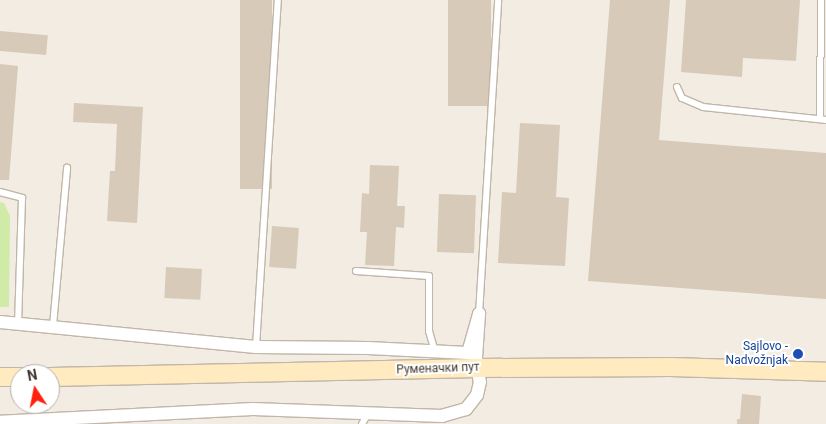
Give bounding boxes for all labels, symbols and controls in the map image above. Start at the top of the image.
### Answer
place label: Sajlovo - Nadvožnjak [726,340,788,368]
marker: Sajlovo - Nadvožnjak [792,348,804,360]
street label: Руменачки пут [396,360,480,378]
north arrow [10,364,60,414]
text: N [26,366,39,384]

